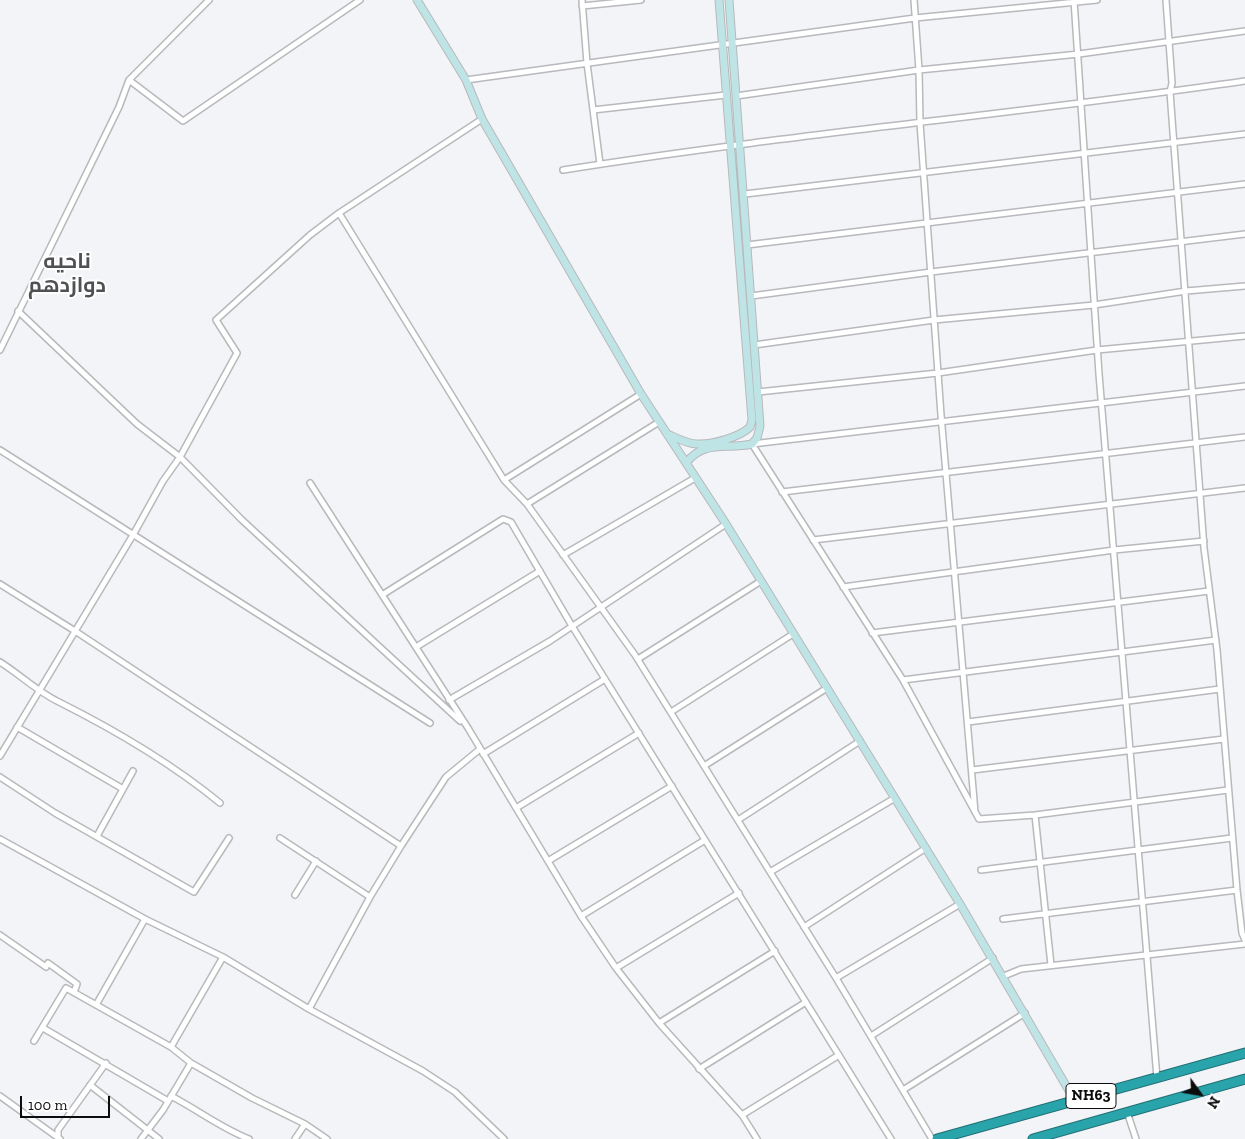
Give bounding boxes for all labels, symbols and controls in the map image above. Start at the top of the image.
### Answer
district label: ناحیه دوازدهم [28,249,106,299]
north arrow [1175,1069,1225,1119]
road number: NH63 [1066,1084,1116,1108]
scale bar [22,1086,112,1118]
text: N [1203,1093,1223,1111]
text: 100 m [28,1096,67,1114]

